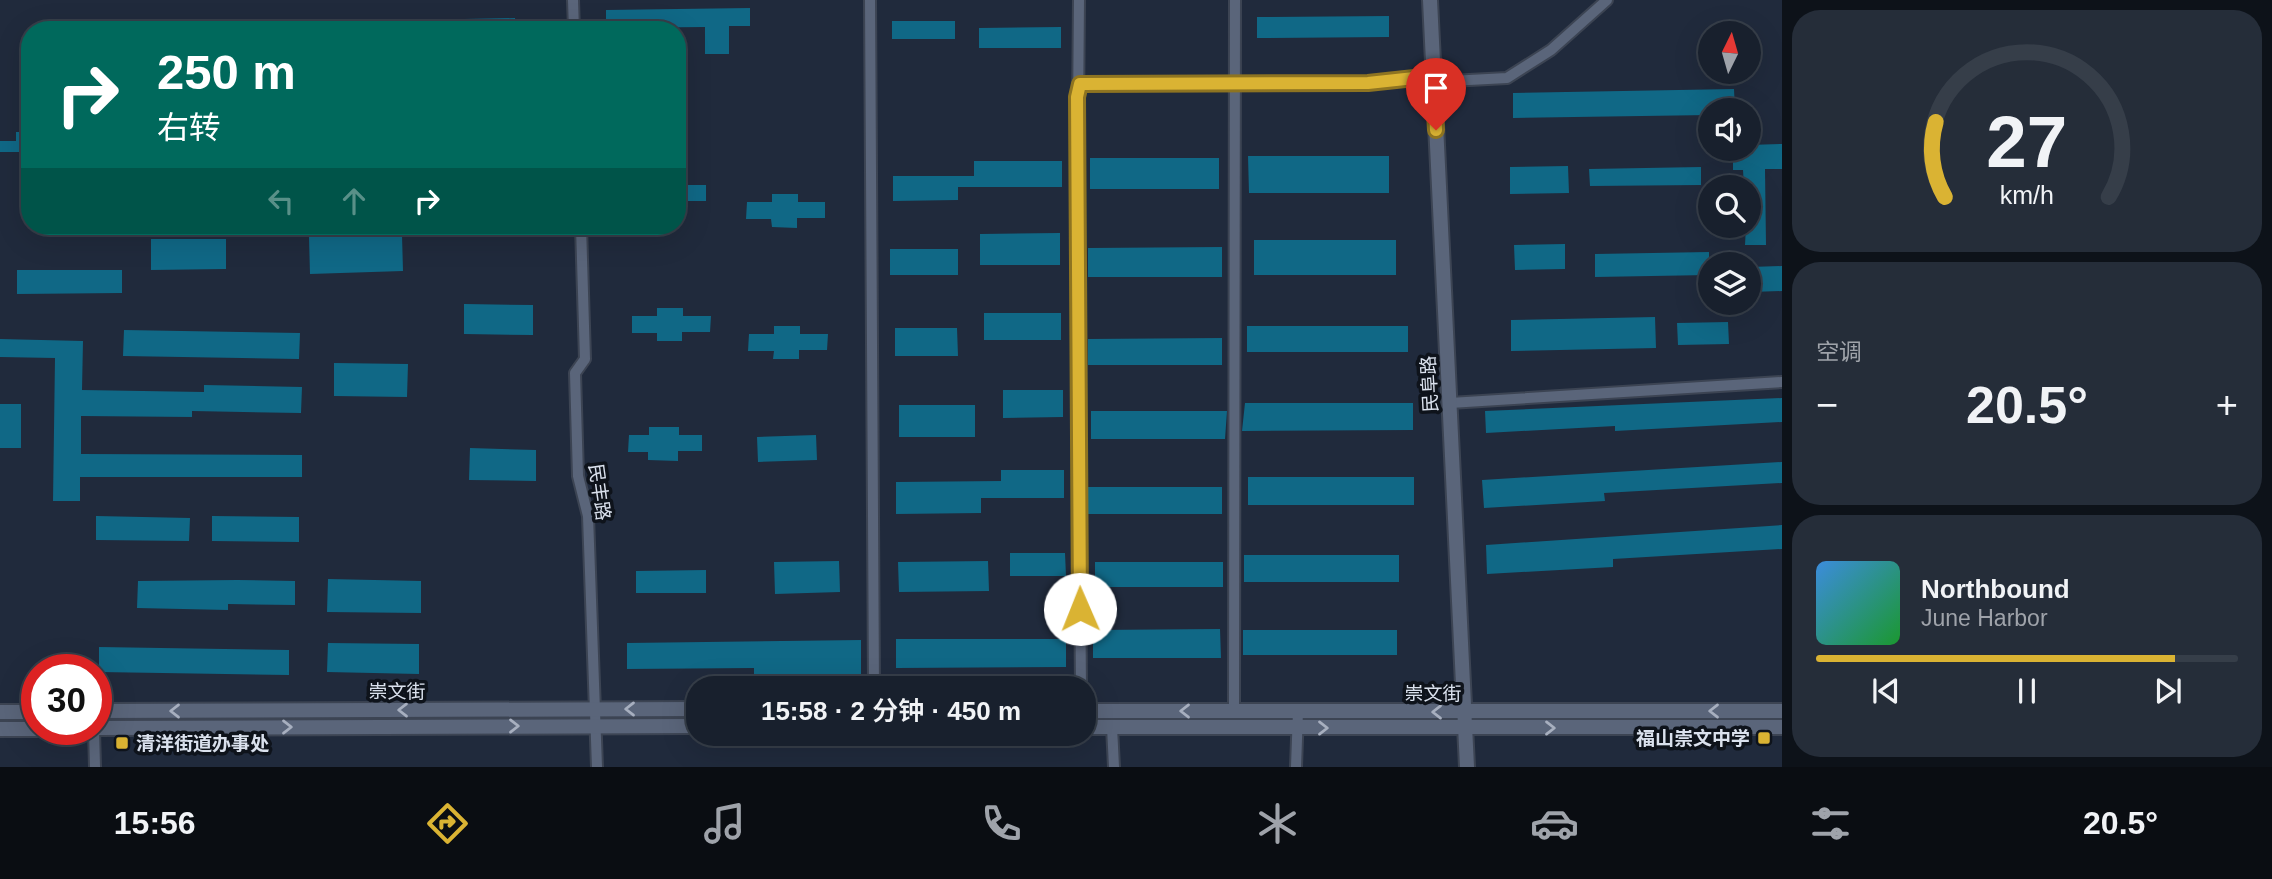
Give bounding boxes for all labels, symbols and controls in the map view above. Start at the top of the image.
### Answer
north arrow [1698,21,1760,84]
map controls [1698,21,1761,315]
text: 250 m [157,45,296,99]
icon: right [42,49,133,140]
pin [1406,58,1466,130]
icon: arrive [1417,69,1455,107]
button: sound [1698,98,1761,161]
text: 27 [1987,102,2067,183]
text: 右转 [157,110,221,146]
button: search [1698,175,1761,238]
text: km/h [2000,181,2054,209]
icon: left [262,182,300,220]
icon: ahead [335,182,373,220]
icon: right [408,182,446,220]
button: layers [1698,252,1761,315]
text: 空调 [1816,339,1862,365]
street label: 民阜路 [1418,355,1441,413]
text: 20.5° [1966,376,2088,434]
text: − [1816,384,1838,426]
text: + [2216,384,2238,426]
street label: 民丰路 [585,462,614,522]
position arrow [1043,572,1117,646]
text: Northbound [1921,574,2070,604]
text: June Harbor [1921,605,2048,631]
speed limit sign: 30 [21,654,112,745]
icon: previous [1867,672,1905,710]
icon: pause [2008,672,2046,710]
icon: next [2149,672,2187,710]
street label: 崇文街 [368,681,426,702]
street label: 崇文街 [1404,683,1462,704]
text: 15:58 · 2 分钟 · 450 m [761,696,1021,726]
one-way arrow [624,701,635,717]
one-way arrow [397,702,407,718]
one-way arrow [169,703,180,719]
one-way arrow [1180,703,1190,719]
one-way arrow [1708,703,1719,719]
one-way arrow [1432,704,1442,720]
one-way arrow [510,718,520,734]
one-way arrow [282,719,293,735]
one-way arrow [1318,720,1329,736]
one-way arrow [1545,721,1556,736]
place label: 福山崇文中学 [1636,728,1750,749]
marker: 福山崇文中学 [1756,730,1772,746]
place label: 清洋街道办事处 [136,733,269,754]
marker: 清洋街道办事处 [114,735,130,751]
icon: directions [423,799,472,848]
icon: music [700,799,749,848]
icon: phone [977,799,1026,848]
icon: climate [1253,799,1302,848]
icon: car [1530,799,1579,848]
icon: filters [1806,799,1855,848]
text: 15:56 [114,805,196,841]
text: 20.5° [2083,805,2158,841]

